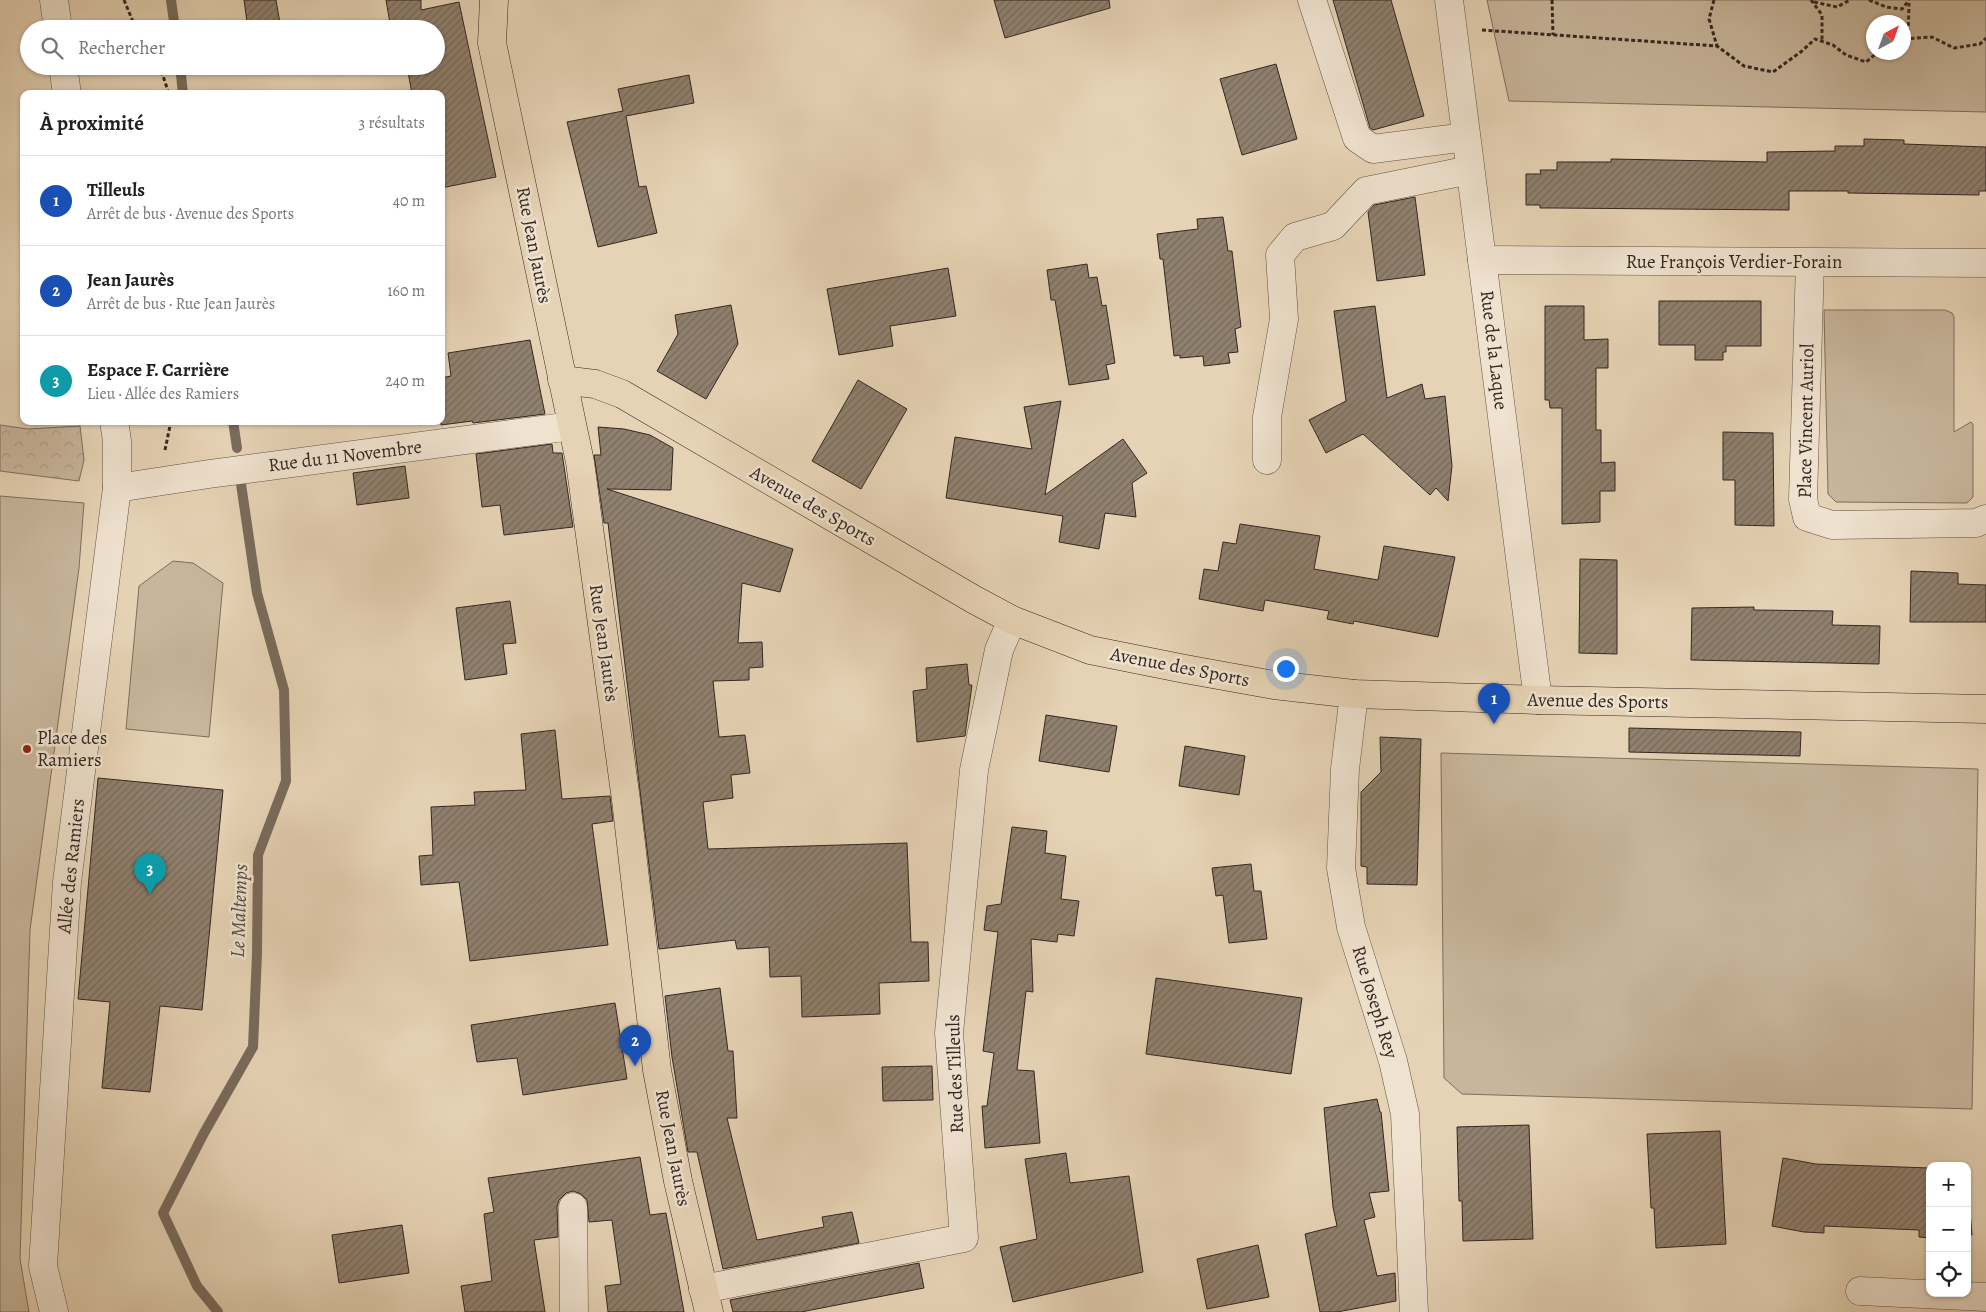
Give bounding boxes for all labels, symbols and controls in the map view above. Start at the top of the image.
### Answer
north arrow [1866,15,1911,60]
search box [20,20,445,75]
icon: search [38,34,66,62]
text: Rechercher [78,35,165,61]
text: À proximité [40,109,144,137]
text: 3 résultats [359,112,425,134]
text: Tilleuls [87,177,145,203]
street label: Rue Jean Jaurès [510,184,558,306]
text: 1 [53,190,59,212]
text: 40 m [393,190,425,212]
text: Arrêt de bus · Avenue des Sports [87,203,294,225]
street label: Rue François Verdier-Forain [1626,249,1842,275]
text: Jean Jaurès [87,267,174,293]
text: 2 [52,280,60,302]
text: 160 m [387,280,425,302]
street label: Rue de la Laque [1474,289,1514,411]
text: Arrêt de bus · Rue Jean Jaurès [87,293,275,315]
street label: Place Vincent Auriol [1792,343,1820,499]
text: Espace F. Carrière [87,357,229,383]
text: 3 [53,370,59,392]
text: 240 m [385,370,425,392]
text: Lieu · Allée des Ramiers [87,383,239,405]
street label: Rue du 11 Novembre [267,434,423,478]
street label: Avenue des Sports [744,459,881,553]
street label: Rue Jean Jaurès [583,582,625,704]
street label: Avenue des Sports [1107,641,1252,693]
your location [1273,656,1299,682]
pin: 1 [1478,683,1510,724]
street label: Avenue des Sports [1526,687,1669,715]
place label: Place des Ramiers [37,725,107,773]
marker: Place des Ramiers [21,743,33,755]
street label: Allée des Ramiers [51,797,91,936]
pin: 3 [134,853,166,894]
water label: Le Maltemps [224,863,254,958]
street label: Rue Joseph Rey [1346,942,1405,1062]
street label: Rue des Tilleuls [940,1014,970,1134]
pin: 2 [619,1025,651,1066]
street label: Rue Jean Jaurès [649,1087,697,1209]
map controls [1926,1162,1971,1297]
button: + [1926,1162,1971,1207]
button: − [1926,1207,1971,1252]
button: locate [1926,1252,1971,1297]

